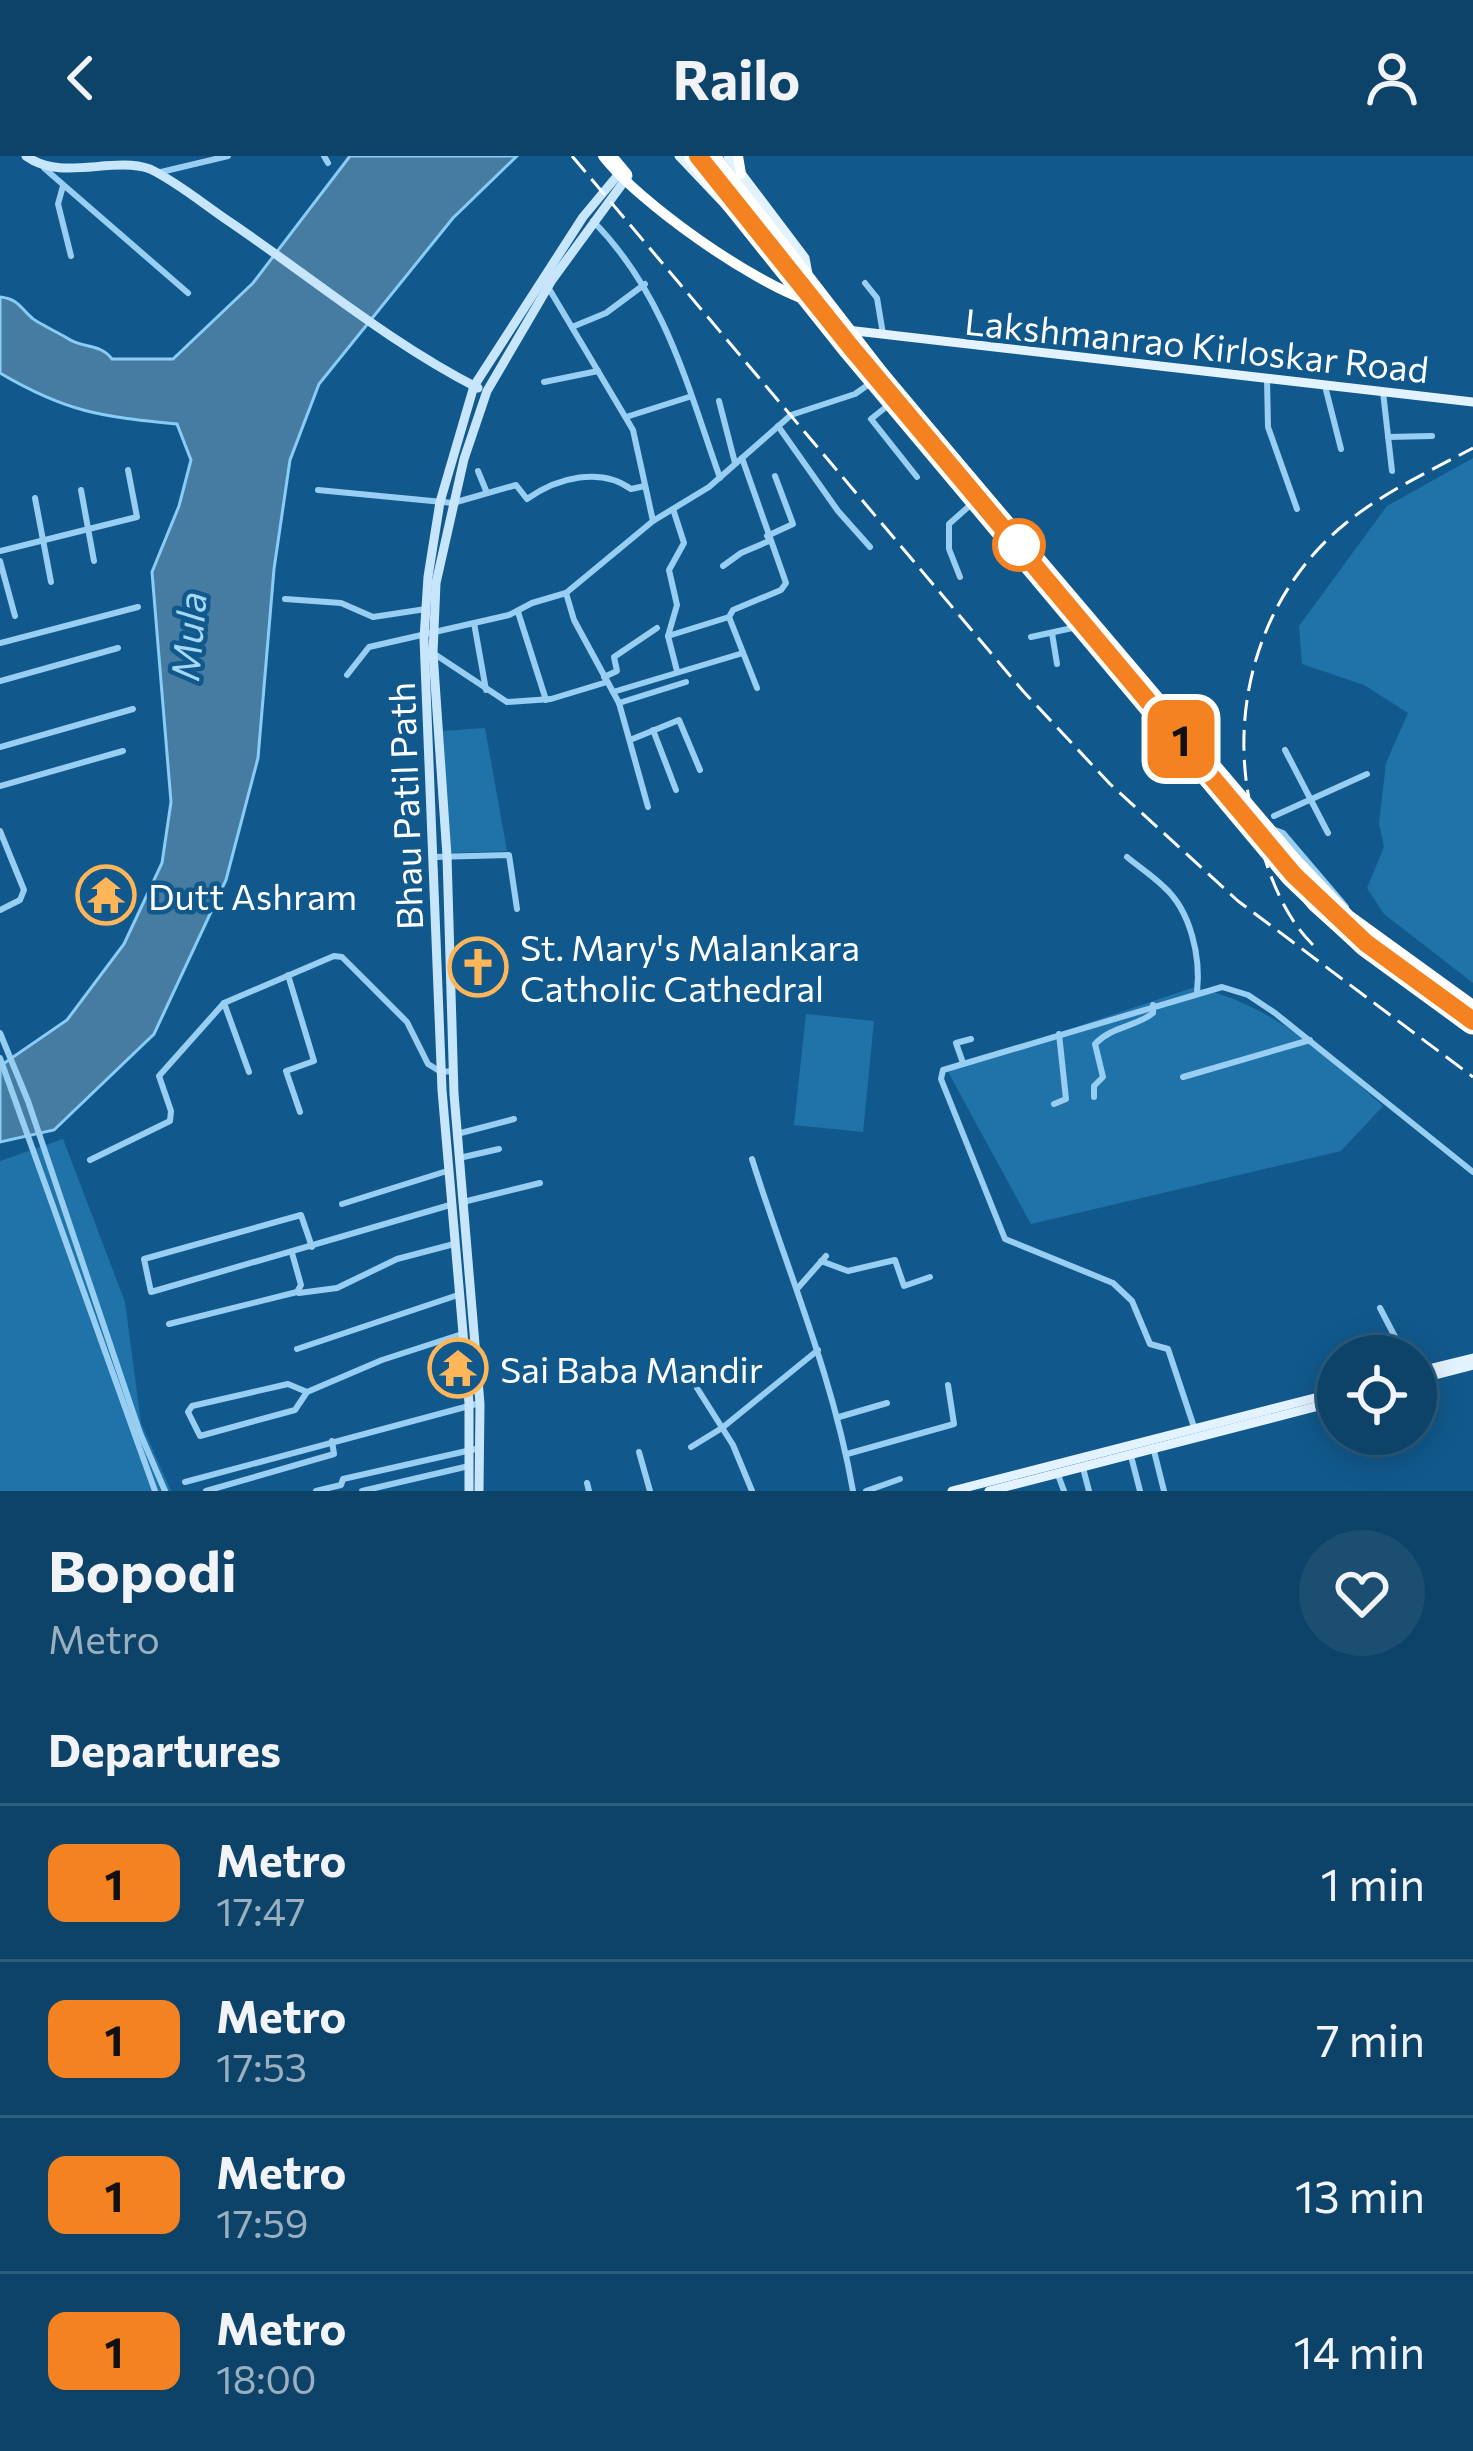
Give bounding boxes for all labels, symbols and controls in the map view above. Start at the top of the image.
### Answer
icon: back [48,45,114,111]
text: Railo [673,45,800,111]
icon: person [1359,45,1425,111]
street label: Lakshmanrao Kirloskar Road [963,298,1431,390]
unlabelled marker [994,520,1044,570]
water label: Mula [159,589,215,683]
street label: Bhau Patil Path [378,681,430,931]
line badge: 1 [1142,700,1220,778]
text: 1 [1171,713,1191,765]
temple icon: Dutt Ashram [75,864,137,926]
place label: Dutt Ashram [148,873,357,917]
place label: St. Mary's Malankara Catholic Cathedral [520,924,860,1009]
church icon: St. Mary's Malankara Catholic Cathedral [447,936,509,998]
map controls [1317,1335,1437,1455]
button: locate [1317,1335,1437,1455]
temple icon: Sai Baba Mandir [427,1337,489,1399]
place label: Sai Baba Mandir [500,1346,763,1390]
button: heart [1299,1530,1425,1656]
text: Bopodi [48,1534,237,1604]
text: Metro [48,1614,160,1662]
text: Departures [48,1721,281,1776]
text: Metro [216,1831,346,1886]
text: 1 min [1321,1855,1425,1910]
text: 1 [104,1857,124,1909]
text: 17:47 [216,1886,306,1934]
text: Metro [216,1987,346,2042]
text: 7 min [1316,2011,1425,2066]
text: 1 [104,2013,124,2065]
text: 17:53 [216,2042,307,2090]
text: Metro [216,2143,346,2198]
text: 13 min [1295,2167,1425,2222]
text: 1 [104,2169,124,2221]
text: 17:59 [216,2198,309,2246]
text: Metro [216,2299,346,2354]
text: 14 min [1294,2323,1425,2378]
text: 1 [104,2325,124,2377]
text: 18:00 [216,2354,316,2402]

